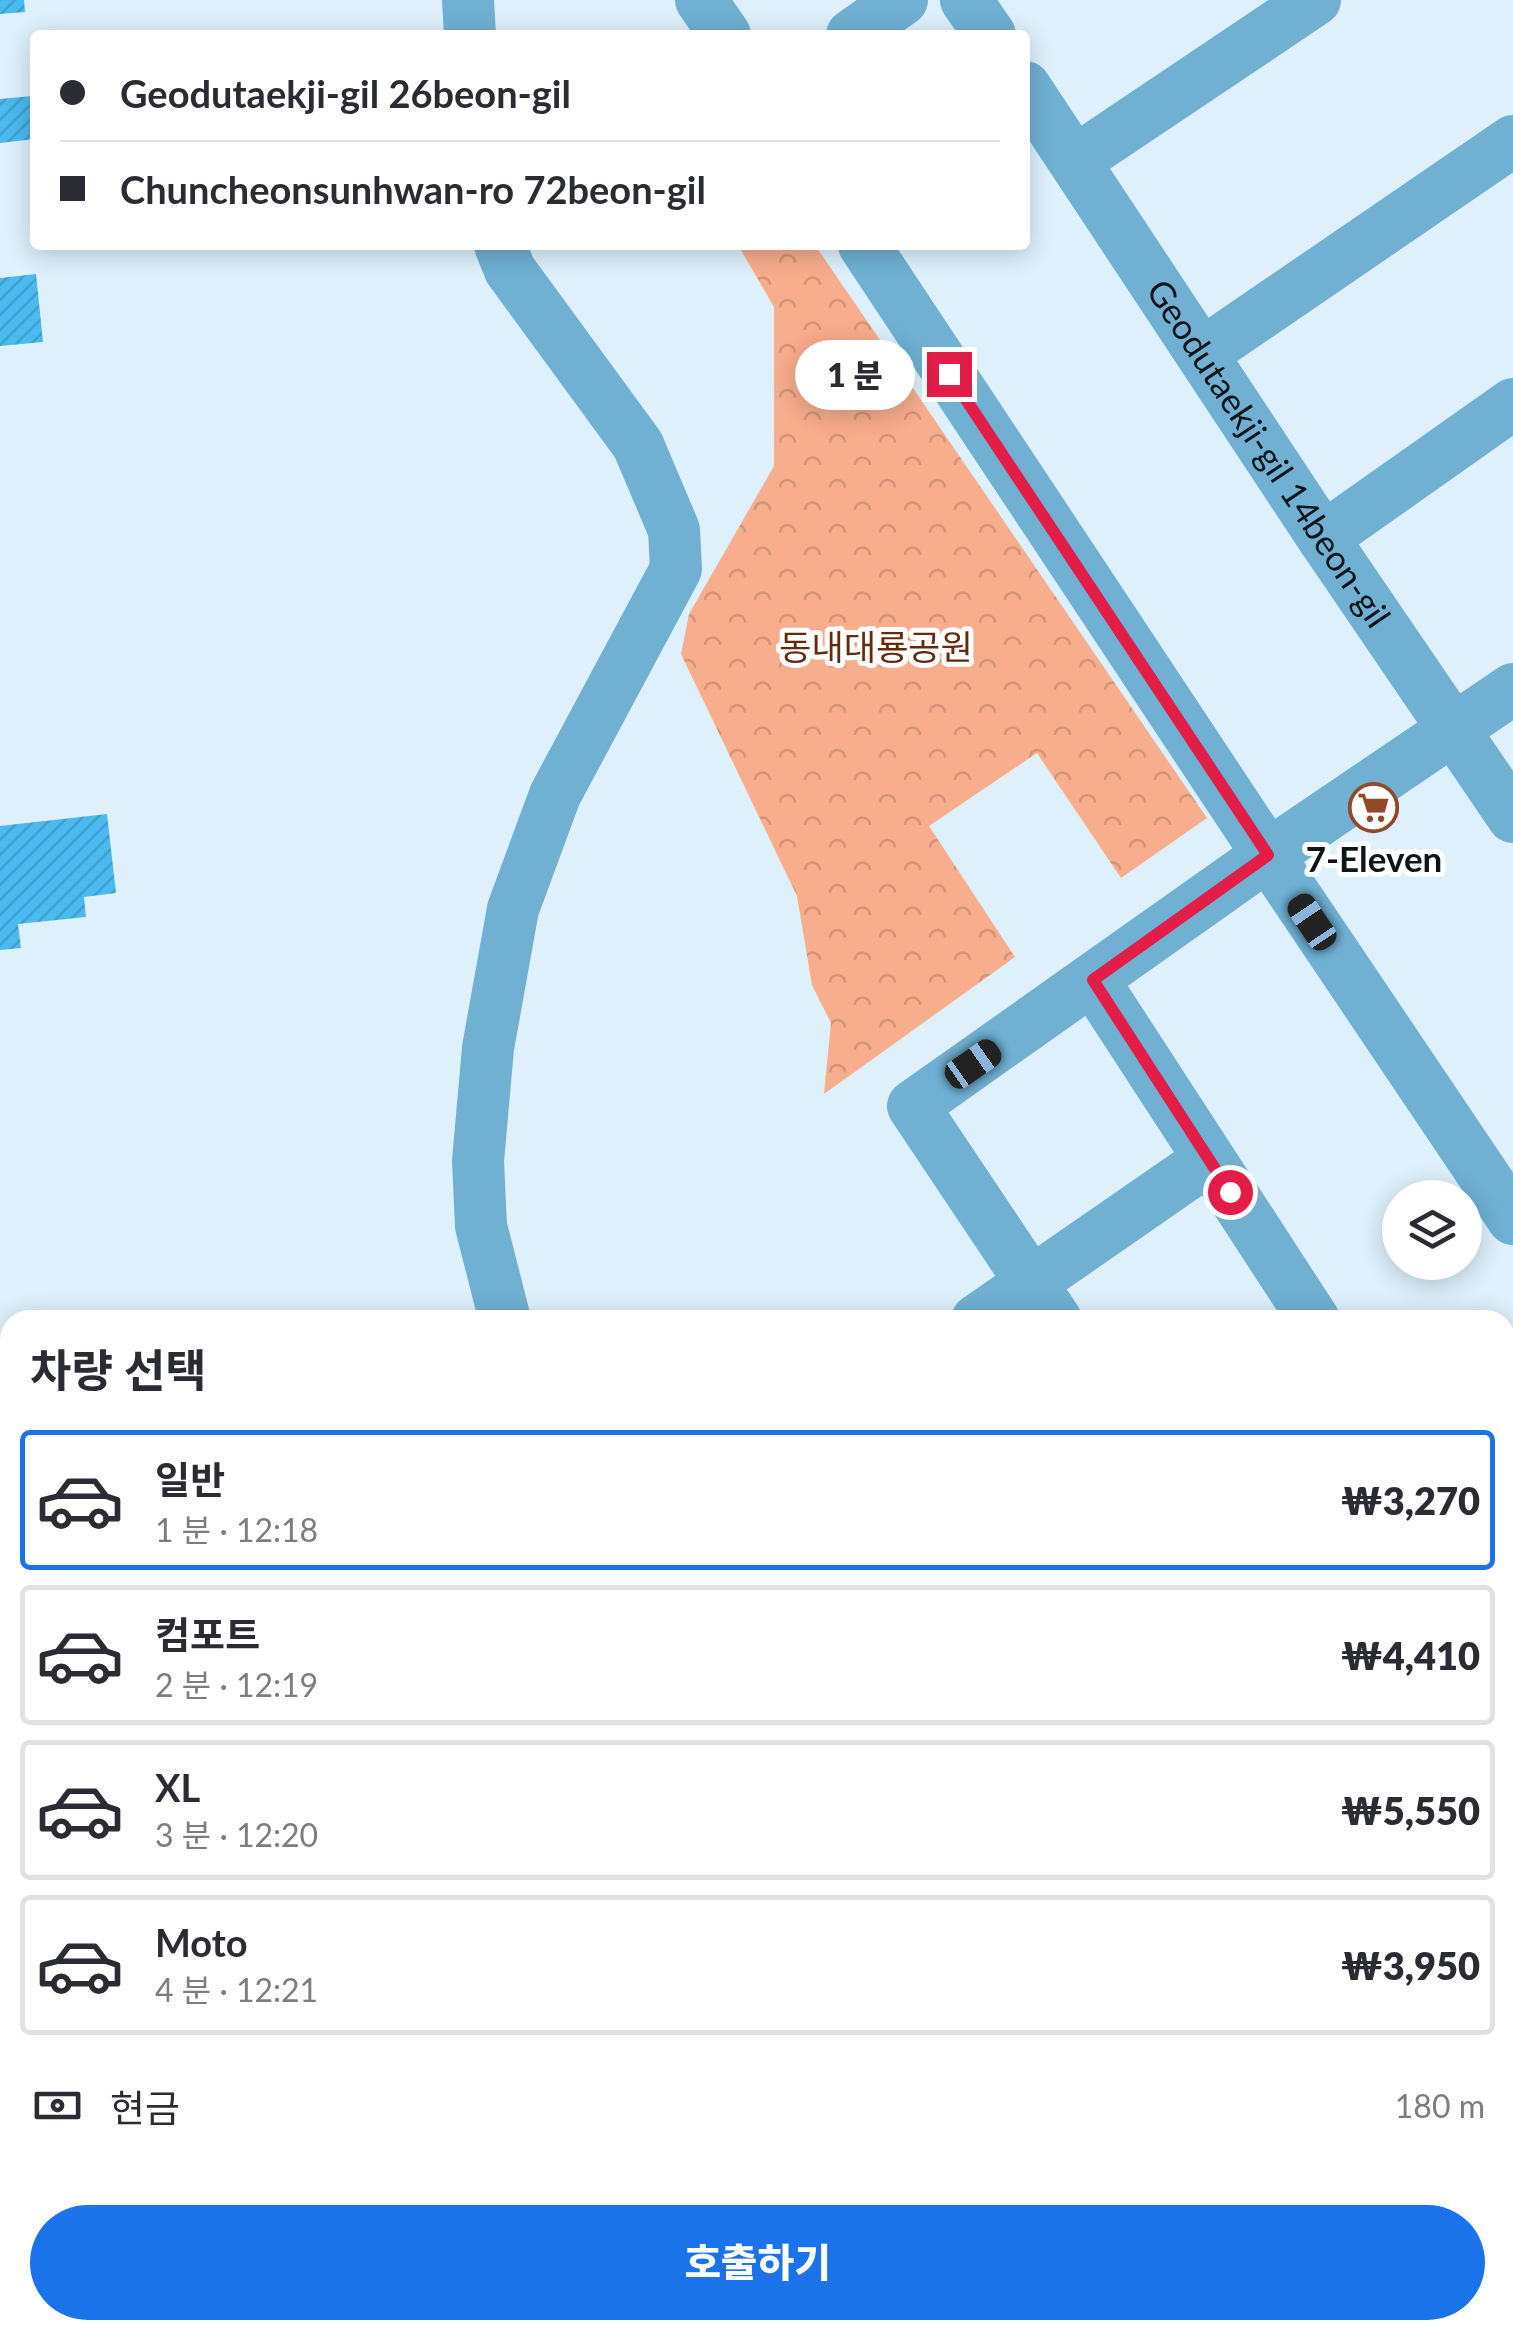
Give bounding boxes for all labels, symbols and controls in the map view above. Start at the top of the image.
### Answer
text: Geodutaekji-gil 26beon-gil [120,70,571,116]
text: Chuncheonsunhwan-ro 72beon-gil [120,166,706,212]
street label: Geodutaekji-gil 14beon-gil [1139,271,1400,634]
callout: 1 분 [794,339,914,409]
route end [927,352,972,397]
text: 1 분 [827,355,883,394]
park label: 동내대룡공원 [779,625,973,667]
supermarket icon: 7-Eleven [1348,782,1400,834]
place label: 7-Eleven [1306,837,1442,879]
car [1283,889,1341,955]
car [940,1035,1006,1093]
route start [1208,1170,1253,1215]
map controls [1382,1180,1482,1280]
button: layers [1382,1180,1482,1280]
text: 차량 선택 [30,1343,207,1397]
icon: car [35,1455,125,1545]
text: 일반 [155,1456,225,1502]
text: ₩3,270 [1341,1477,1480,1523]
text: 1 분 · 12:18 [155,1510,318,1549]
icon: car [35,1610,125,1700]
text: 컴포트 [155,1611,260,1657]
text: ₩4,410 [1341,1632,1480,1678]
text: 2 분 · 12:19 [155,1665,318,1704]
text: XL [155,1764,200,1810]
icon: car [35,1765,125,1855]
text: ₩5,550 [1341,1787,1480,1833]
text: 3 분 · 12:20 [155,1815,318,1854]
text: Moto [155,1919,248,1965]
icon: car [35,1920,125,2010]
text: ₩3,950 [1341,1942,1480,1988]
text: 4 분 · 12:21 [155,1970,318,2009]
icon: cash [30,2078,85,2133]
text: 현금 [110,2084,180,2130]
text: 180 m [1395,2086,1485,2125]
button: 호출하기 [30,2205,1485,2320]

